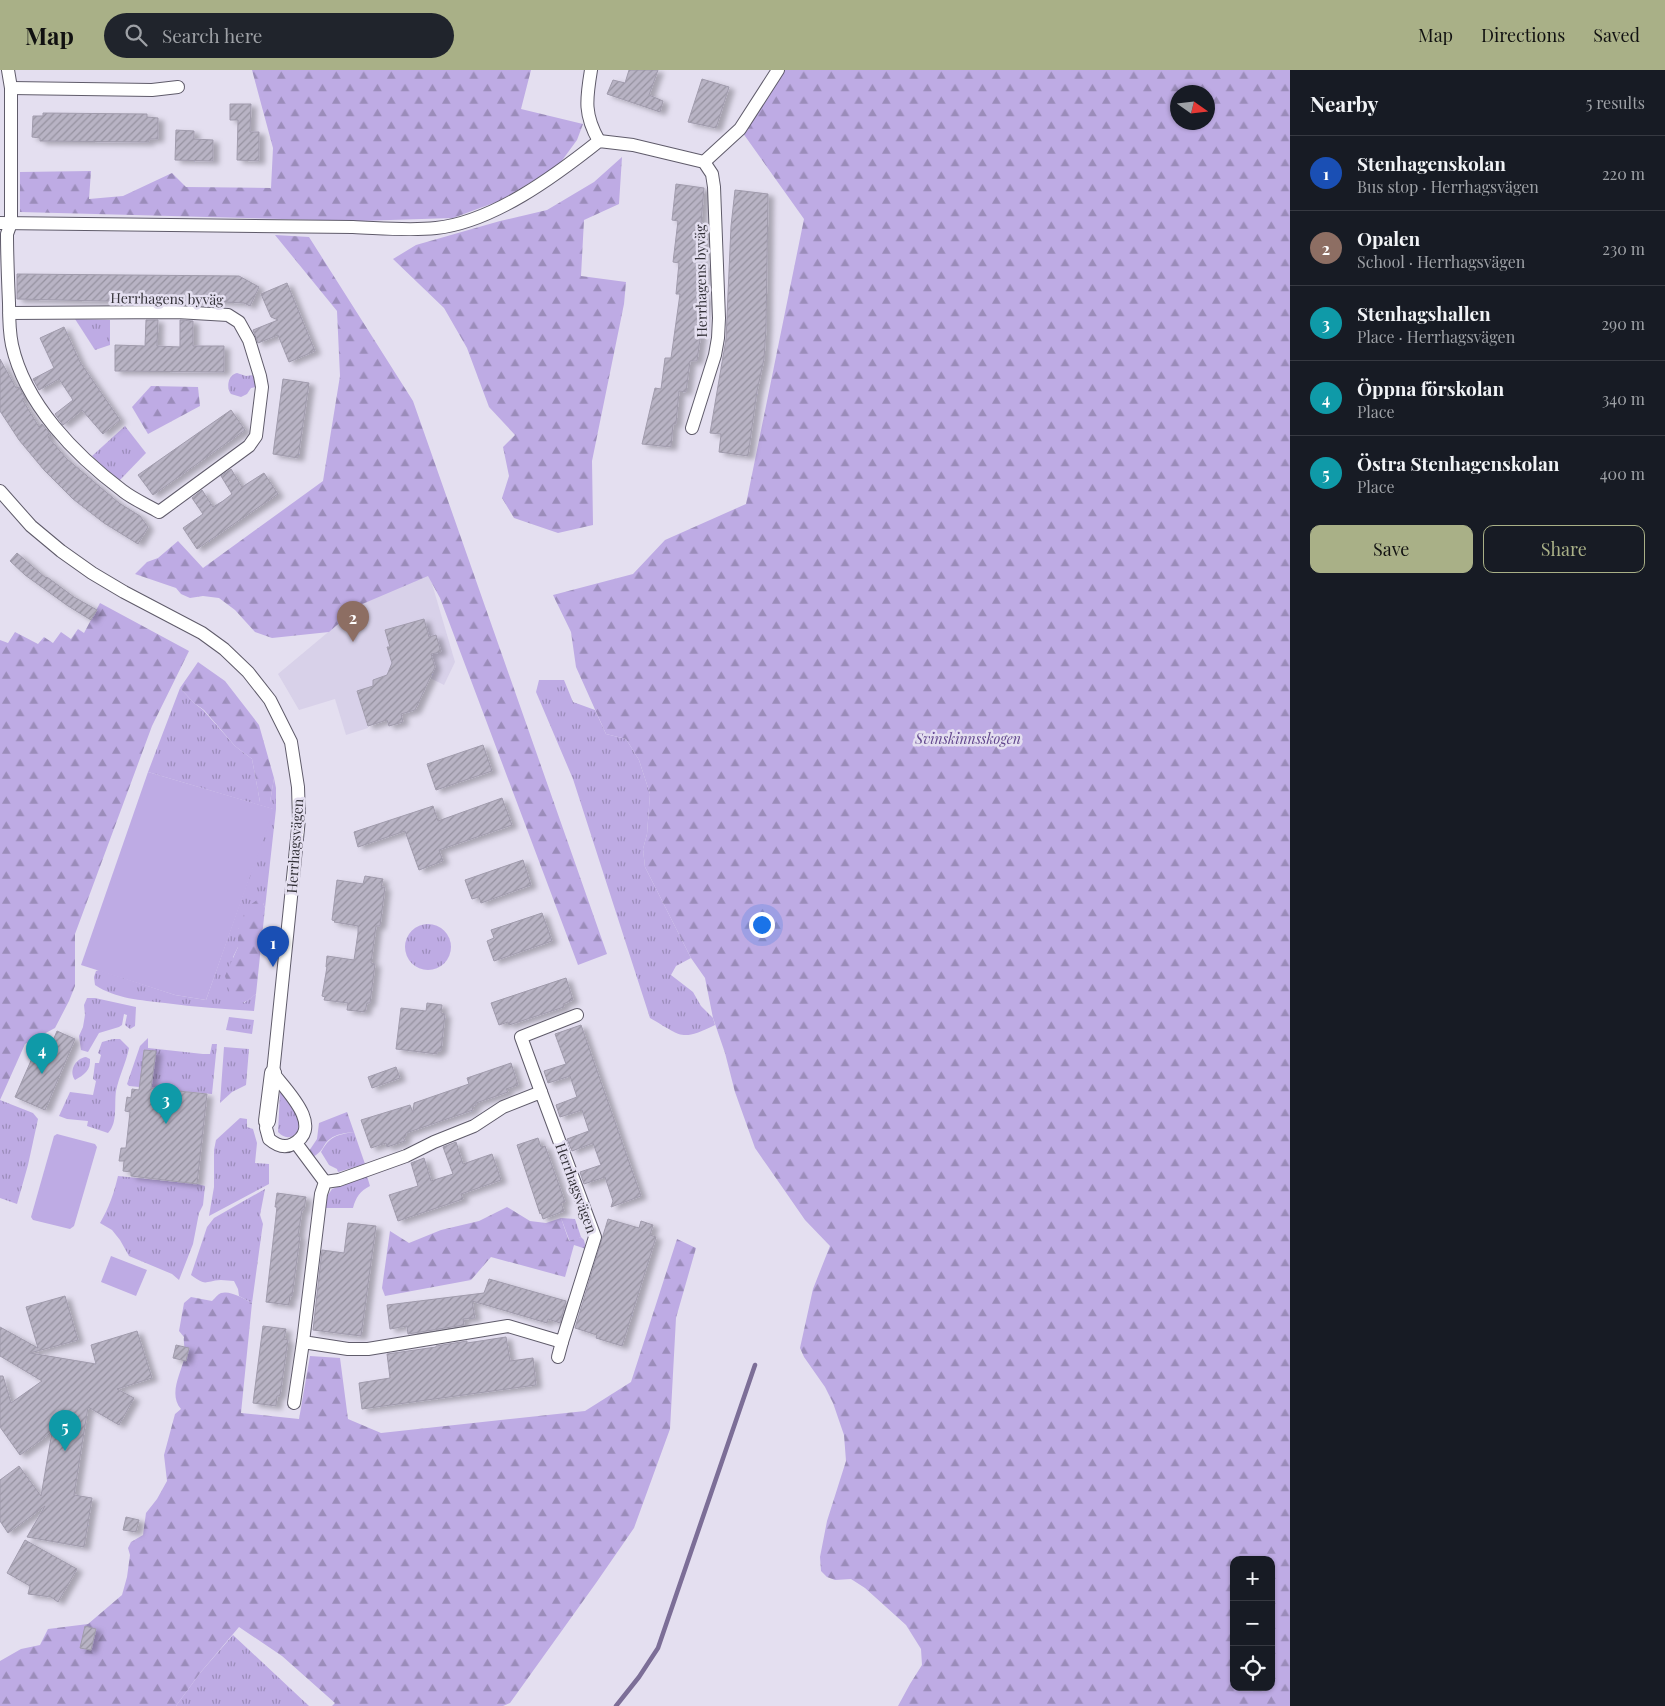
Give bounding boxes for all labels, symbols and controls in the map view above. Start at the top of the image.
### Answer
search box [104,13,454,58]
text: Map [25,19,74,51]
icon: search [122,21,150,49]
text: Search here [162,22,262,48]
text: Map [1418,23,1453,47]
text: Directions [1481,23,1565,47]
text: Saved [1593,23,1640,47]
north arrow [1170,85,1215,130]
text: Nearby [1310,89,1379,117]
text: 5 results [1586,92,1645,113]
text: Stenhagenskolan [1357,150,1506,176]
text: 1 [1323,163,1329,184]
text: 220 m [1602,163,1645,184]
text: Bus stop · Herrhagsvägen [1357,176,1539,197]
street label: Herrhagens byväg [690,224,711,338]
text: Opalen [1357,225,1420,251]
text: 2 [1322,238,1330,259]
text: 230 m [1602,238,1645,259]
text: School · Herrhagsvägen [1357,251,1525,272]
street label: Herrhagens byväg [110,288,224,309]
text: Stenhagshallen [1357,300,1491,326]
text: 3 [1322,313,1330,334]
text: 290 m [1601,313,1645,334]
text: Place · Herrhagsvägen [1357,326,1515,347]
text: Öppna förskolan [1357,375,1504,401]
text: 4 [1322,388,1330,409]
text: 340 m [1602,388,1645,409]
text: Place [1357,401,1395,422]
text: Östra Stenhagenskolan [1357,450,1560,476]
text: 5 [1322,463,1330,484]
text: 400 m [1600,463,1645,484]
text: Place [1357,476,1395,497]
button: Save [1310,525,1473,573]
button: Share [1483,525,1645,573]
pin: 2 [337,601,369,642]
park label: Svinskinnsskogen [914,729,1021,748]
street label: Herrhagsvägen [282,797,307,894]
your location [749,912,775,938]
pin: 1 [257,926,289,967]
pin: 4 [26,1033,58,1074]
pin: 3 [150,1083,182,1124]
street label: Herrhagsvägen [551,1140,602,1236]
pin: 5 [49,1410,81,1451]
map controls [1230,1556,1275,1691]
button: + [1230,1556,1275,1601]
button: − [1230,1601,1275,1646]
button: locate [1230,1646,1275,1691]

